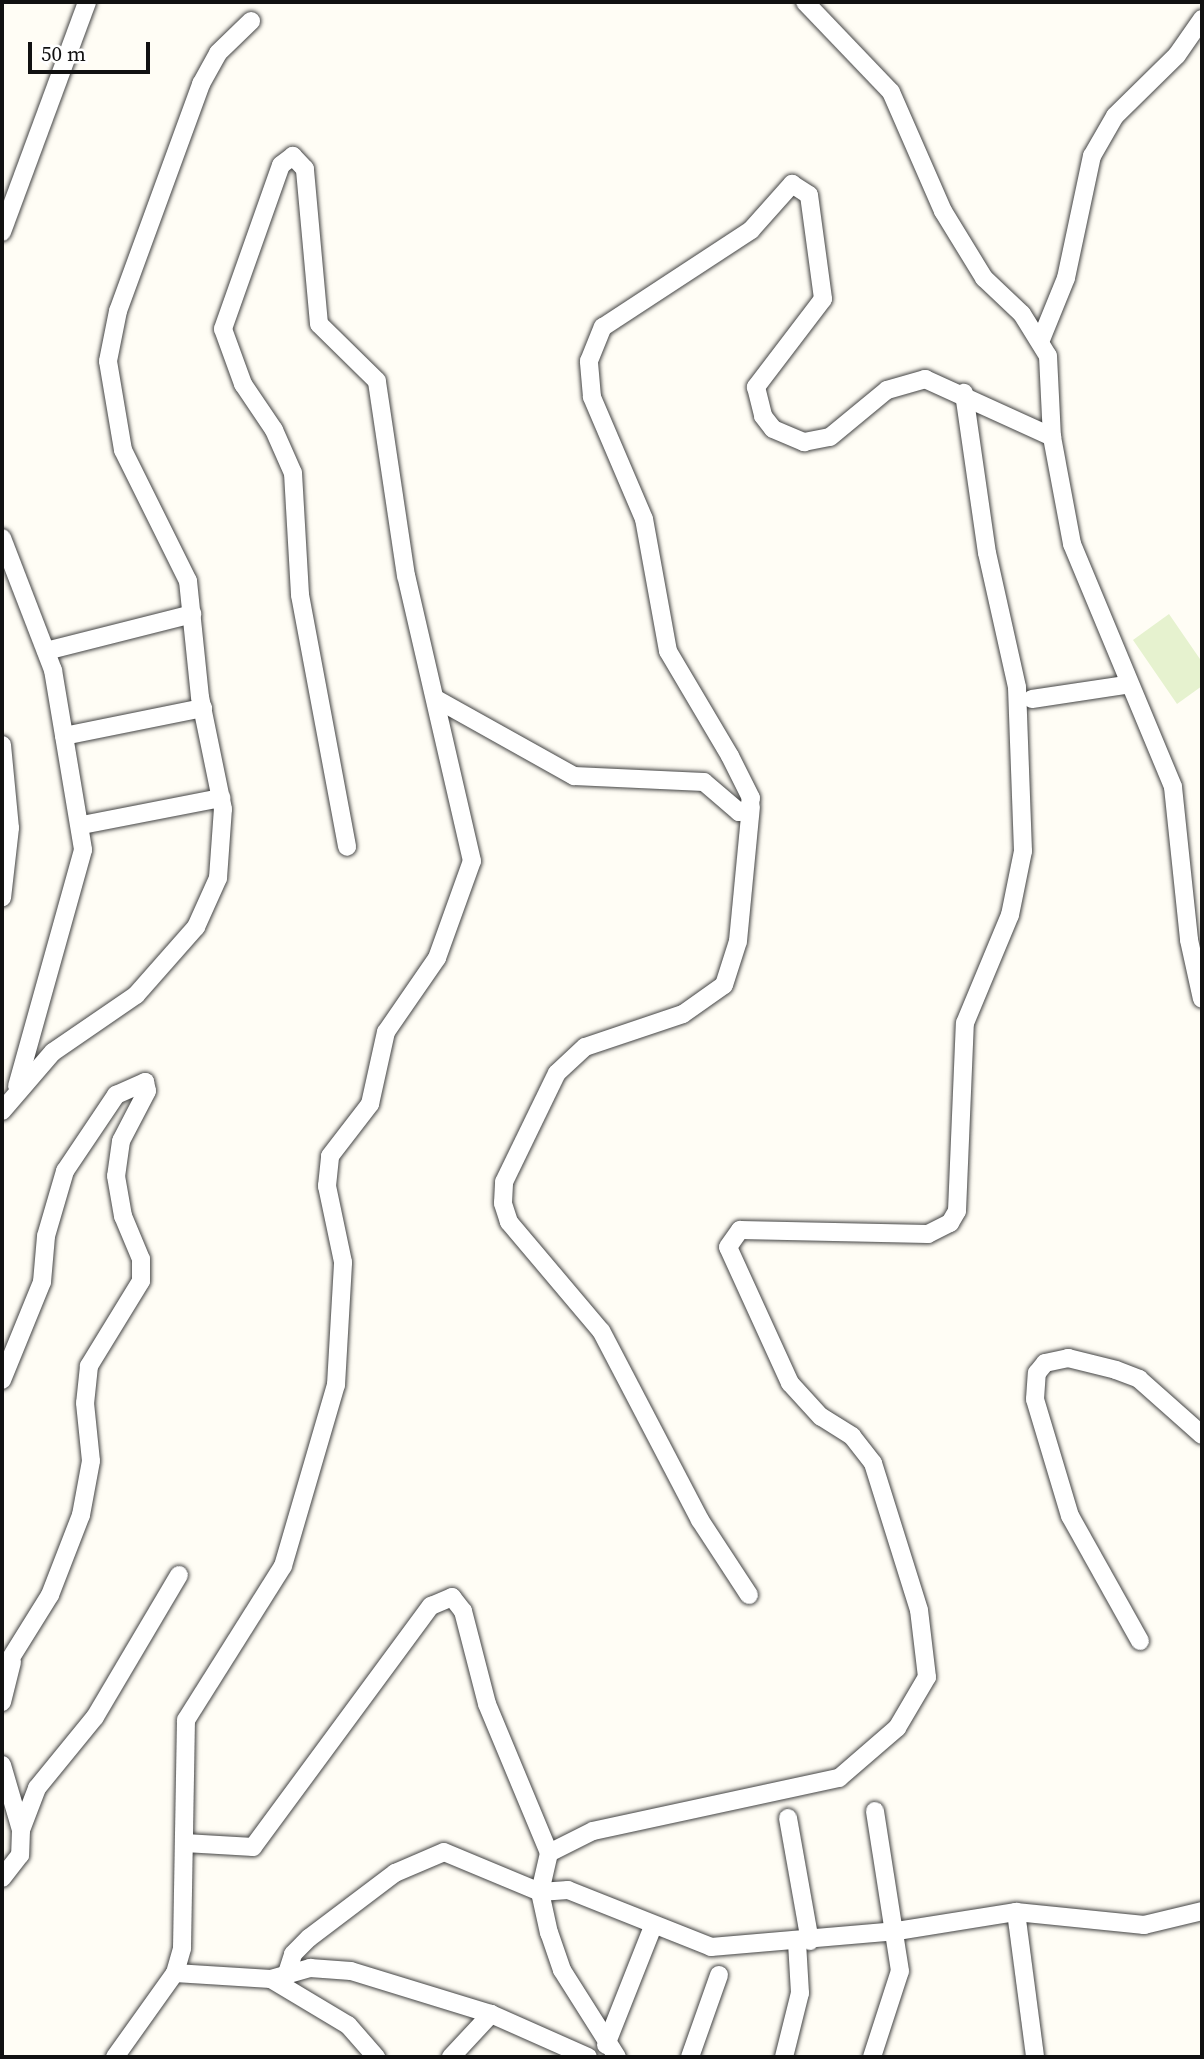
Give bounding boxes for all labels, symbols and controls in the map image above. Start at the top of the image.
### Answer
scale bar [32,28,154,72]
text: 50 m [41,39,86,68]

